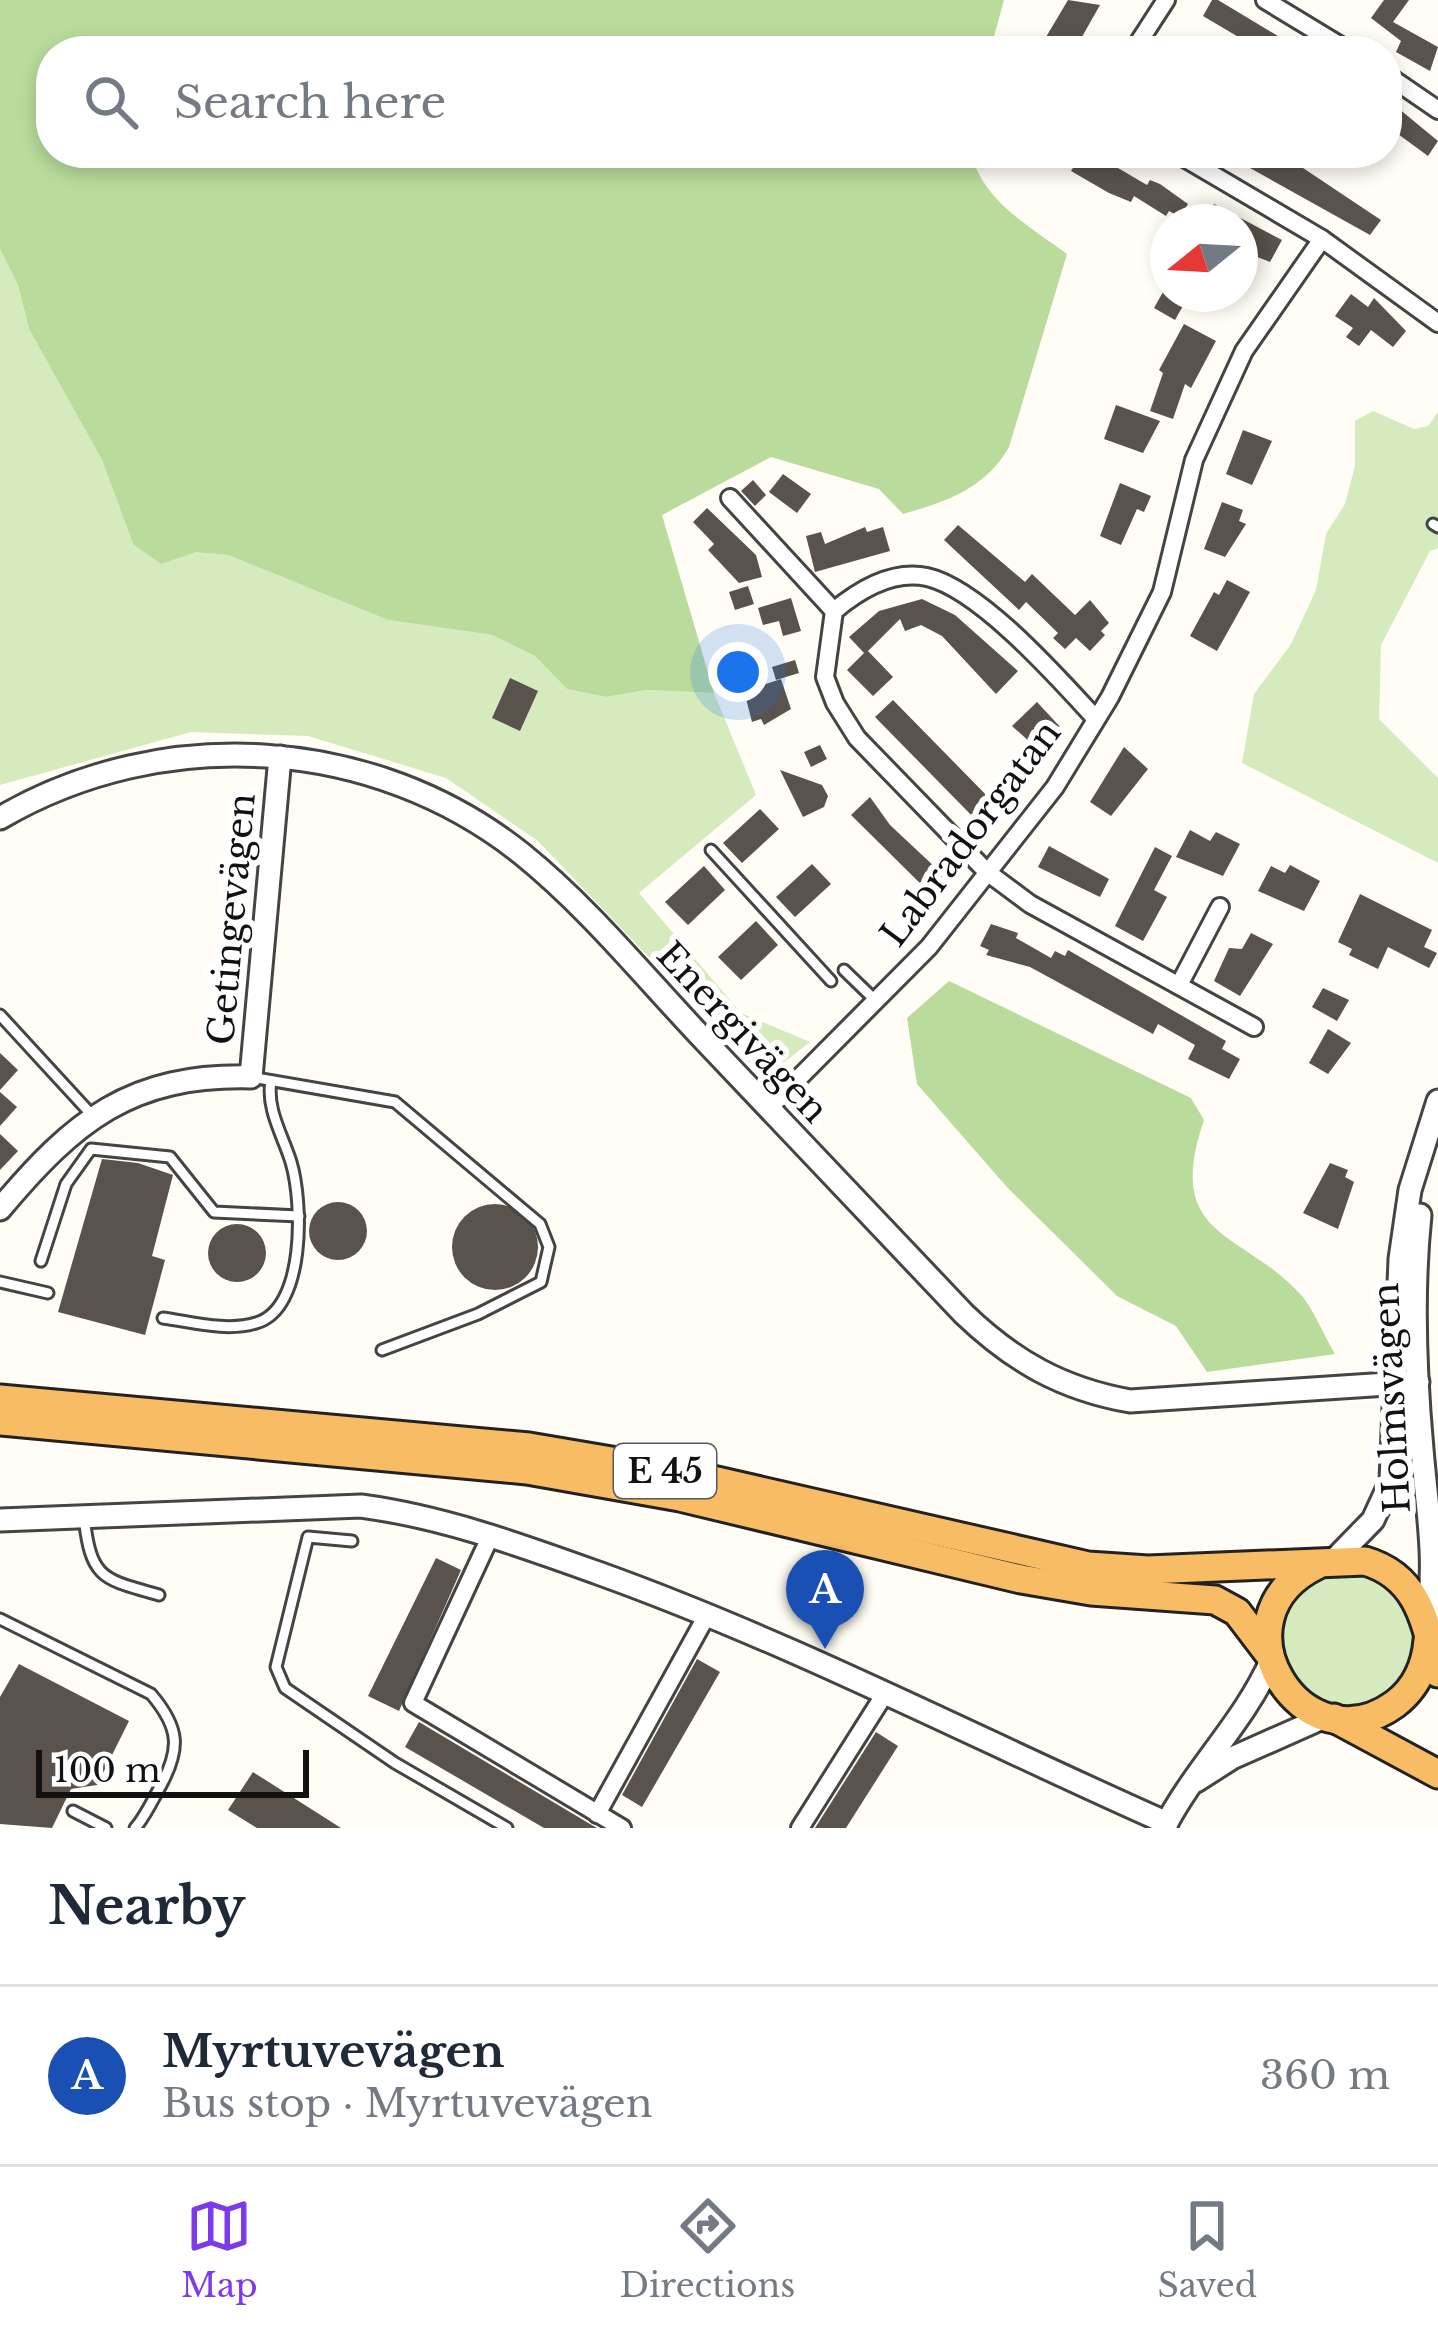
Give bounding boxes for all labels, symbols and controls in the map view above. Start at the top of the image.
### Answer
search box [36,36,1402,168]
icon: search [78,69,144,135]
text: Search here [174,74,446,130]
north arrow [1150,204,1258,312]
your location [708,642,768,702]
street label: Labradorgatan [871,711,1070,955]
street label: Getingevägen [198,791,265,1047]
street label: Energivägen [647,933,838,1132]
street label: Holmsvägen [1363,1282,1420,1514]
road number: E 45 [614,1444,716,1498]
pin: A [786,1550,864,1649]
scale bar [36,1744,309,1797]
text: 100 m [54,1750,161,1791]
text: Nearby [48,1875,245,1938]
text: Myrtuvevägen [162,2023,504,2079]
text: A [71,2051,103,2100]
text: 360 m [1260,2051,1390,2100]
text: Bus stop · Myrtuvevägen [162,2079,653,2128]
tab: Map [181,2193,258,2306]
tab: Directions [620,2193,795,2306]
tab: Saved [1157,2193,1257,2306]

